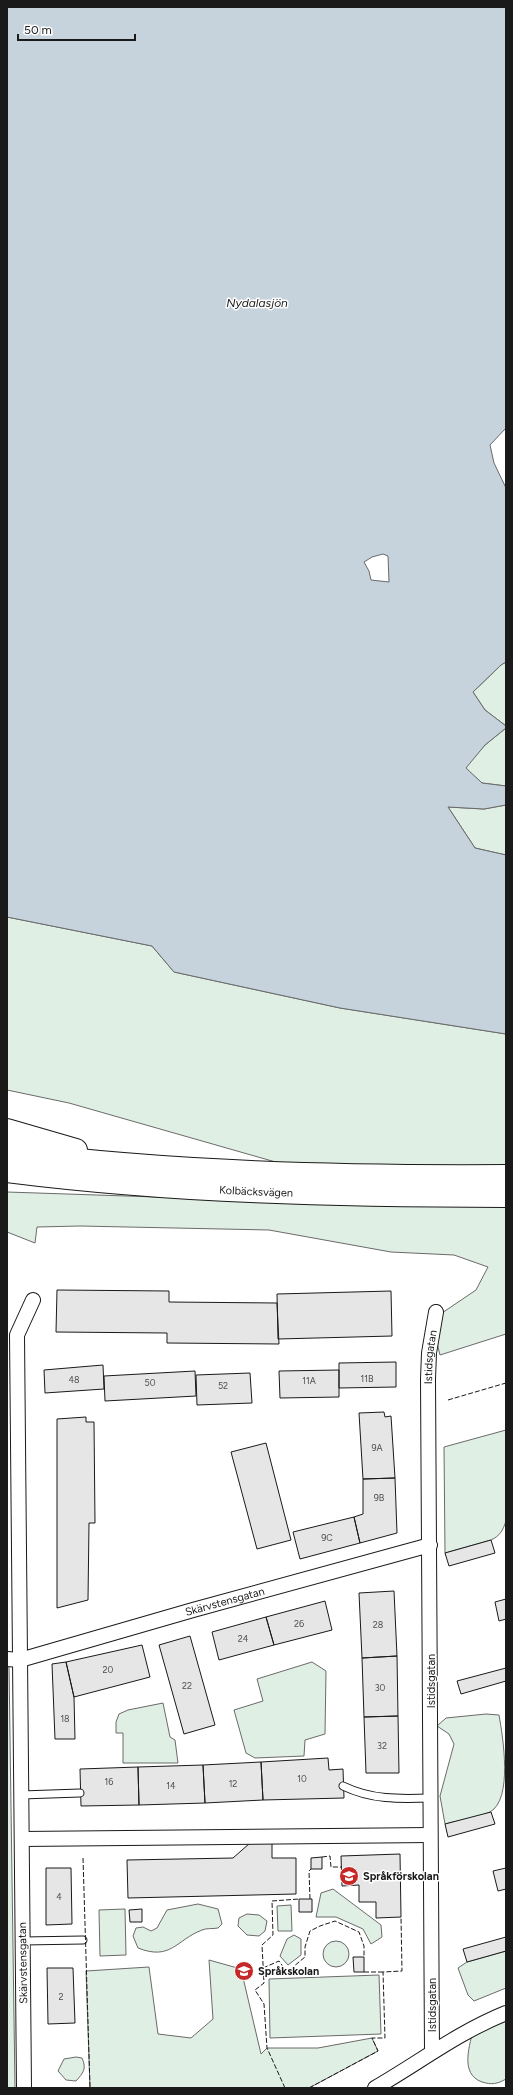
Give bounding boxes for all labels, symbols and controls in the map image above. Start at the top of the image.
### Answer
scale bar [18,16,135,42]
text: 50 m [24,23,52,37]
water label: Nydalasjön [226,296,288,310]
street label: Kolbäcksvägen [219,1183,293,1199]
street label: Istidsgatan [421,1329,439,1384]
house number: 11B [361,1373,374,1384]
house number: 48 [68,1374,80,1385]
house number: 11A [302,1375,316,1386]
house number: 50 [145,1377,156,1388]
house number: 52 [218,1380,228,1391]
house number: 9A [371,1442,383,1453]
house number: 9B [374,1492,385,1503]
house number: 9C [321,1532,333,1543]
street label: Skärvstensgatan [184,1584,266,1618]
house number: 26 [294,1618,304,1629]
house number: 28 [373,1619,384,1630]
house number: 24 [238,1633,249,1644]
street label: Istidsgatan [425,1654,438,1708]
house number: 20 [103,1664,114,1675]
house number: 22 [182,1680,192,1691]
house number: 30 [375,1682,386,1693]
house number: 18 [60,1713,70,1724]
house number: 32 [377,1740,387,1751]
house number: 10 [297,1773,307,1784]
house number: 16 [105,1776,113,1787]
house number: 12 [229,1778,237,1789]
house number: 14 [166,1780,176,1791]
school or university icon: Språkförskolan [338,1865,360,1887]
place label: Språkförskolan [363,1870,439,1883]
house number: 4 [56,1891,62,1902]
street label: Skärvstensgatan [16,1922,30,2004]
school or university icon: Språkskolan [233,1960,255,1982]
place label: Språkskolan [258,1965,319,1978]
street label: Istidsgatan [426,1978,439,2032]
house number: 2 [58,1991,64,2002]

